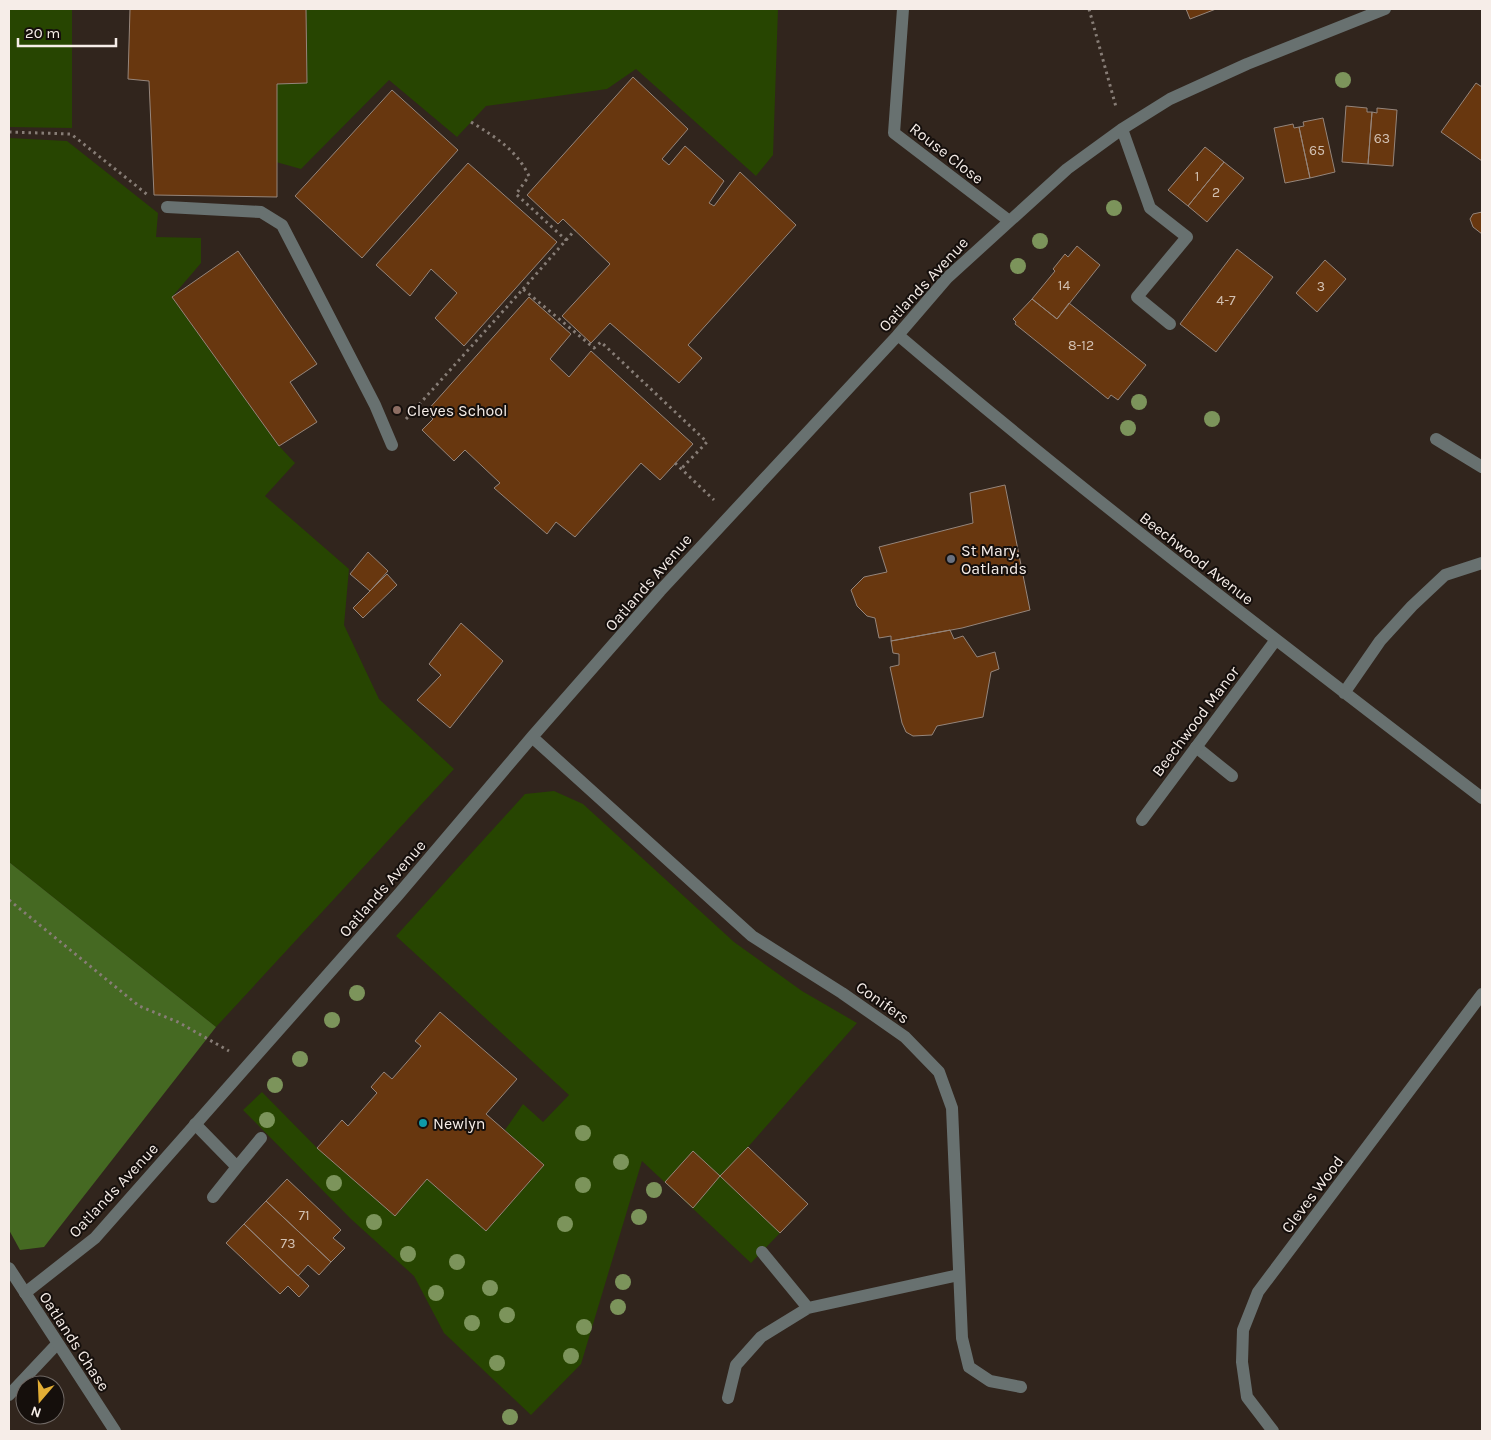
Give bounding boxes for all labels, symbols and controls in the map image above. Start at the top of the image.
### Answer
scale bar [18,15,115,47]
text: 20 m [25,24,60,42]
street label: Rouse Close [906,119,987,188]
house number: 63 [1374,130,1390,147]
house number: 65 [1309,142,1325,159]
house number: 1 [1195,168,1199,185]
house number: 2 [1212,184,1220,201]
street label: Oatlands Avenue [875,233,972,336]
house number: 14 [1058,277,1070,294]
house number: 3 [1317,278,1325,295]
house number: 4-7 [1216,292,1236,309]
house number: 8-12 [1068,337,1094,354]
place label: Cleves School [407,401,508,420]
marker: Cleves School [391,404,403,416]
street label: Beechwood Avenue [1136,508,1257,609]
street label: Oatlands Avenue [601,530,696,635]
place label: St Mary, Oatlands [961,541,1027,578]
marker: St Mary, Oatlands [945,553,957,565]
street label: Beechwood Manor [1148,662,1243,780]
street label: Oatlands Avenue [335,836,430,941]
street label: Conifers [852,977,913,1028]
place label: Newlyn [433,1114,485,1133]
marker: Newlyn [417,1117,429,1129]
street label: Oatlands Avenue [65,1139,162,1242]
street label: Cleves Wood [1277,1152,1348,1237]
house number: 71 [298,1207,310,1224]
house number: 73 [281,1235,295,1252]
street label: Oatlands Chase [35,1288,114,1395]
north arrow [15,1375,65,1425]
text: N [28,1402,43,1421]

